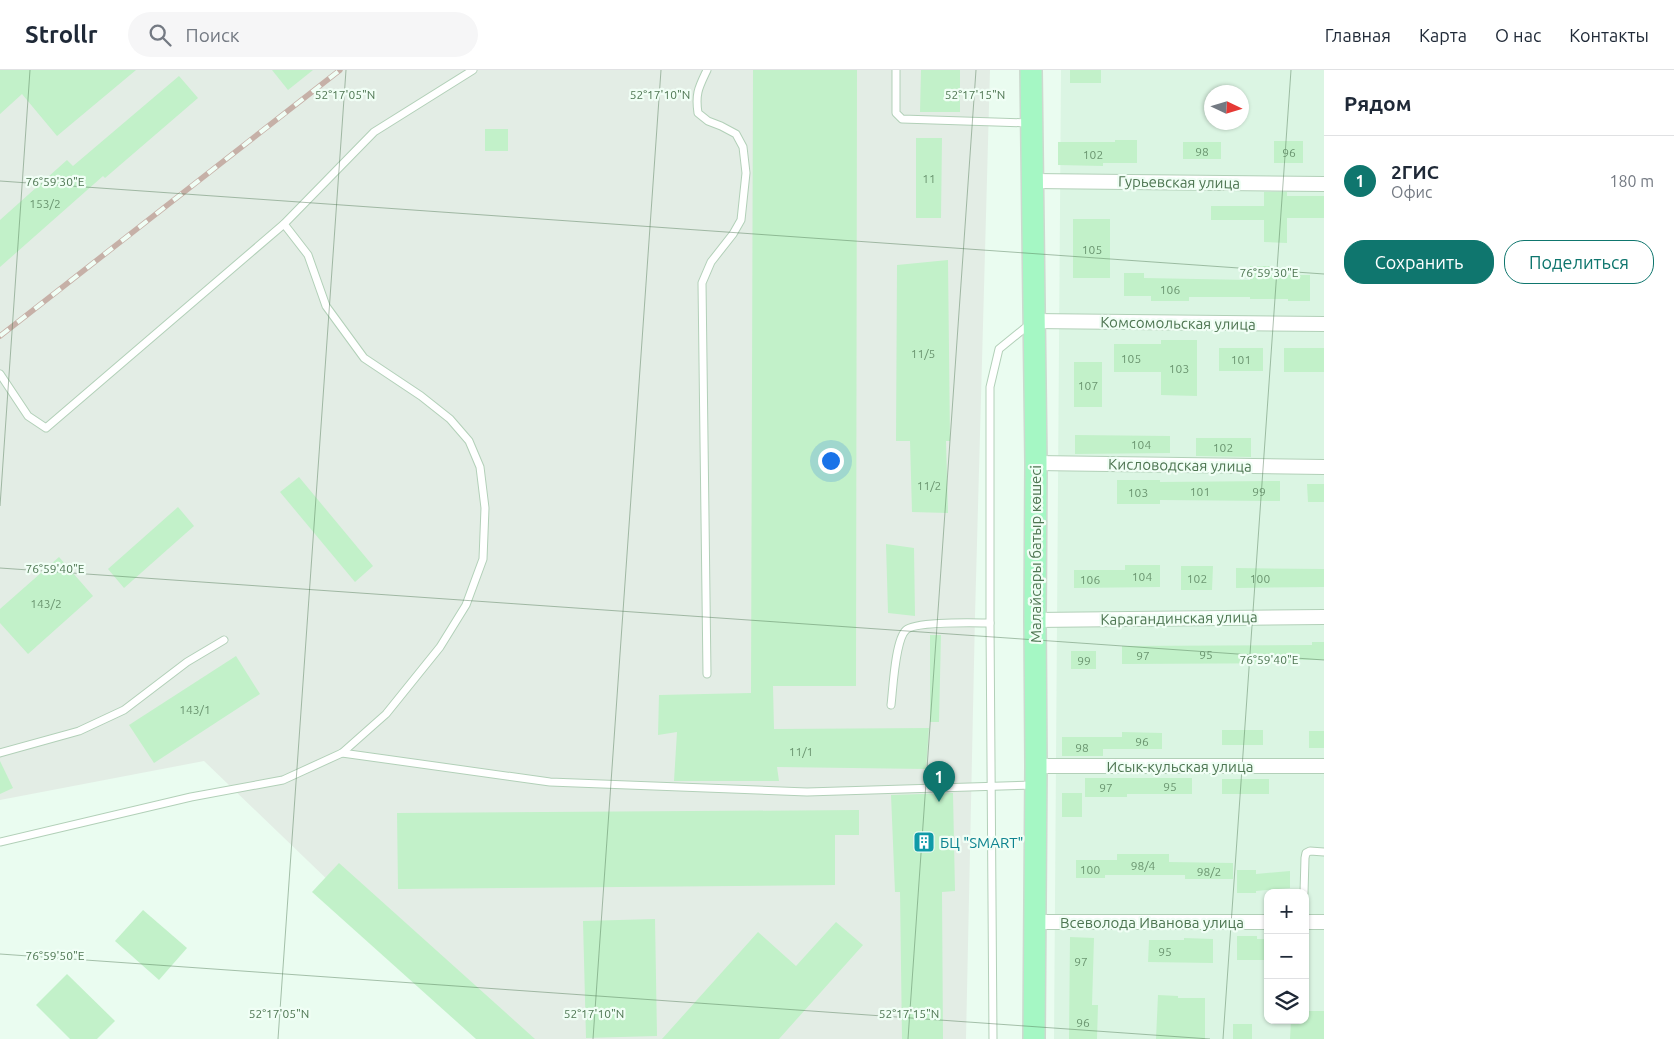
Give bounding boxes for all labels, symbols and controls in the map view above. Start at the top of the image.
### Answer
search box [128,12,478,57]
text: Strollr [25,21,98,48]
icon: search [146,21,174,49]
text: Поиск [186,24,240,46]
text: Главная [1325,25,1391,45]
text: Карта [1419,25,1467,45]
text: О нас [1495,25,1541,45]
text: Контакты [1569,25,1649,45]
north arrow [1204,85,1249,130]
text: 52°17'05"N [315,88,375,101]
text: 52°17'10"N [630,88,690,101]
text: 52°17'15"N [945,88,1005,101]
text: Рядом [1344,91,1412,115]
house number: 98 [1195,145,1209,158]
house number: 96 [1282,146,1296,159]
house number: 102 [1083,148,1103,161]
text: 2ГИС [1391,161,1439,183]
house number: 11 [922,172,936,185]
street label: Гурьевская улица [1118,172,1240,192]
text: 1 [1355,172,1365,190]
text: 180 m [1609,172,1654,190]
text: 76°59'30"E [26,175,85,188]
text: Офис [1391,183,1432,201]
house number: 153/2 [29,197,61,210]
button: Сохранить [1344,240,1494,284]
button: Поделиться [1504,240,1654,284]
house number: 105 [1082,243,1102,256]
text: 76°59'30"E [1240,266,1299,279]
house number: 106 [1160,283,1180,296]
street label: Комсомольская улица [1100,313,1256,333]
house number: 11/5 [911,347,935,360]
house number: 105 [1121,352,1141,365]
house number: 101 [1231,353,1251,366]
house number: 103 [1169,362,1189,375]
house number: 107 [1078,379,1098,392]
house number: 104 [1131,438,1151,451]
house number: 102 [1213,441,1233,454]
your location [818,448,844,474]
street label: Кисловодская улица [1108,455,1252,475]
street label: Малайсары батыр көшесі [1027,465,1044,643]
house number: 11/2 [917,479,941,492]
house number: 101 [1190,485,1210,498]
house number: 99 [1252,485,1266,498]
house number: 103 [1128,486,1148,499]
text: 76°59'40"E [26,562,85,575]
house number: 104 [1132,570,1152,583]
house number: 102 [1187,572,1207,585]
house number: 100 [1250,572,1270,585]
house number: 106 [1080,573,1100,586]
house number: 143/2 [30,597,62,610]
street label: Карагандинская улица [1100,608,1258,628]
house number: 95 [1199,648,1213,661]
house number: 97 [1136,649,1150,662]
text: 76°59'40"E [1240,653,1299,666]
house number: 99 [1077,654,1091,667]
house number: 143/1 [179,703,211,716]
house number: 96 [1135,735,1149,748]
house number: 98 [1075,741,1089,754]
house number: 11/1 [789,745,813,758]
street label: Исык-кульская улица [1107,758,1253,775]
pin: 1 [923,761,955,802]
house number: 95 [1163,780,1177,793]
house number: 97 [1099,781,1113,794]
building icon: БЦ "SMART" [912,830,936,854]
place label: БЦ "SMART" [940,834,1024,851]
house number: 98/4 [1131,859,1156,872]
house number: 100 [1080,863,1100,876]
house number: 98/2 [1197,865,1221,878]
map controls [1264,889,1309,1024]
button: + [1264,889,1309,934]
street label: Всеволода Иванова улица [1060,914,1244,931]
button: − [1264,934,1309,979]
house number: 95 [1158,945,1172,958]
text: 76°59'50"E [26,949,85,962]
house number: 97 [1074,955,1088,968]
button: layers [1264,979,1309,1024]
text: 52°17'05"N [249,1007,309,1020]
text: 52°17'10"N [564,1007,624,1020]
text: 52°17'15"N [879,1007,939,1020]
house number: 96 [1076,1016,1090,1029]

